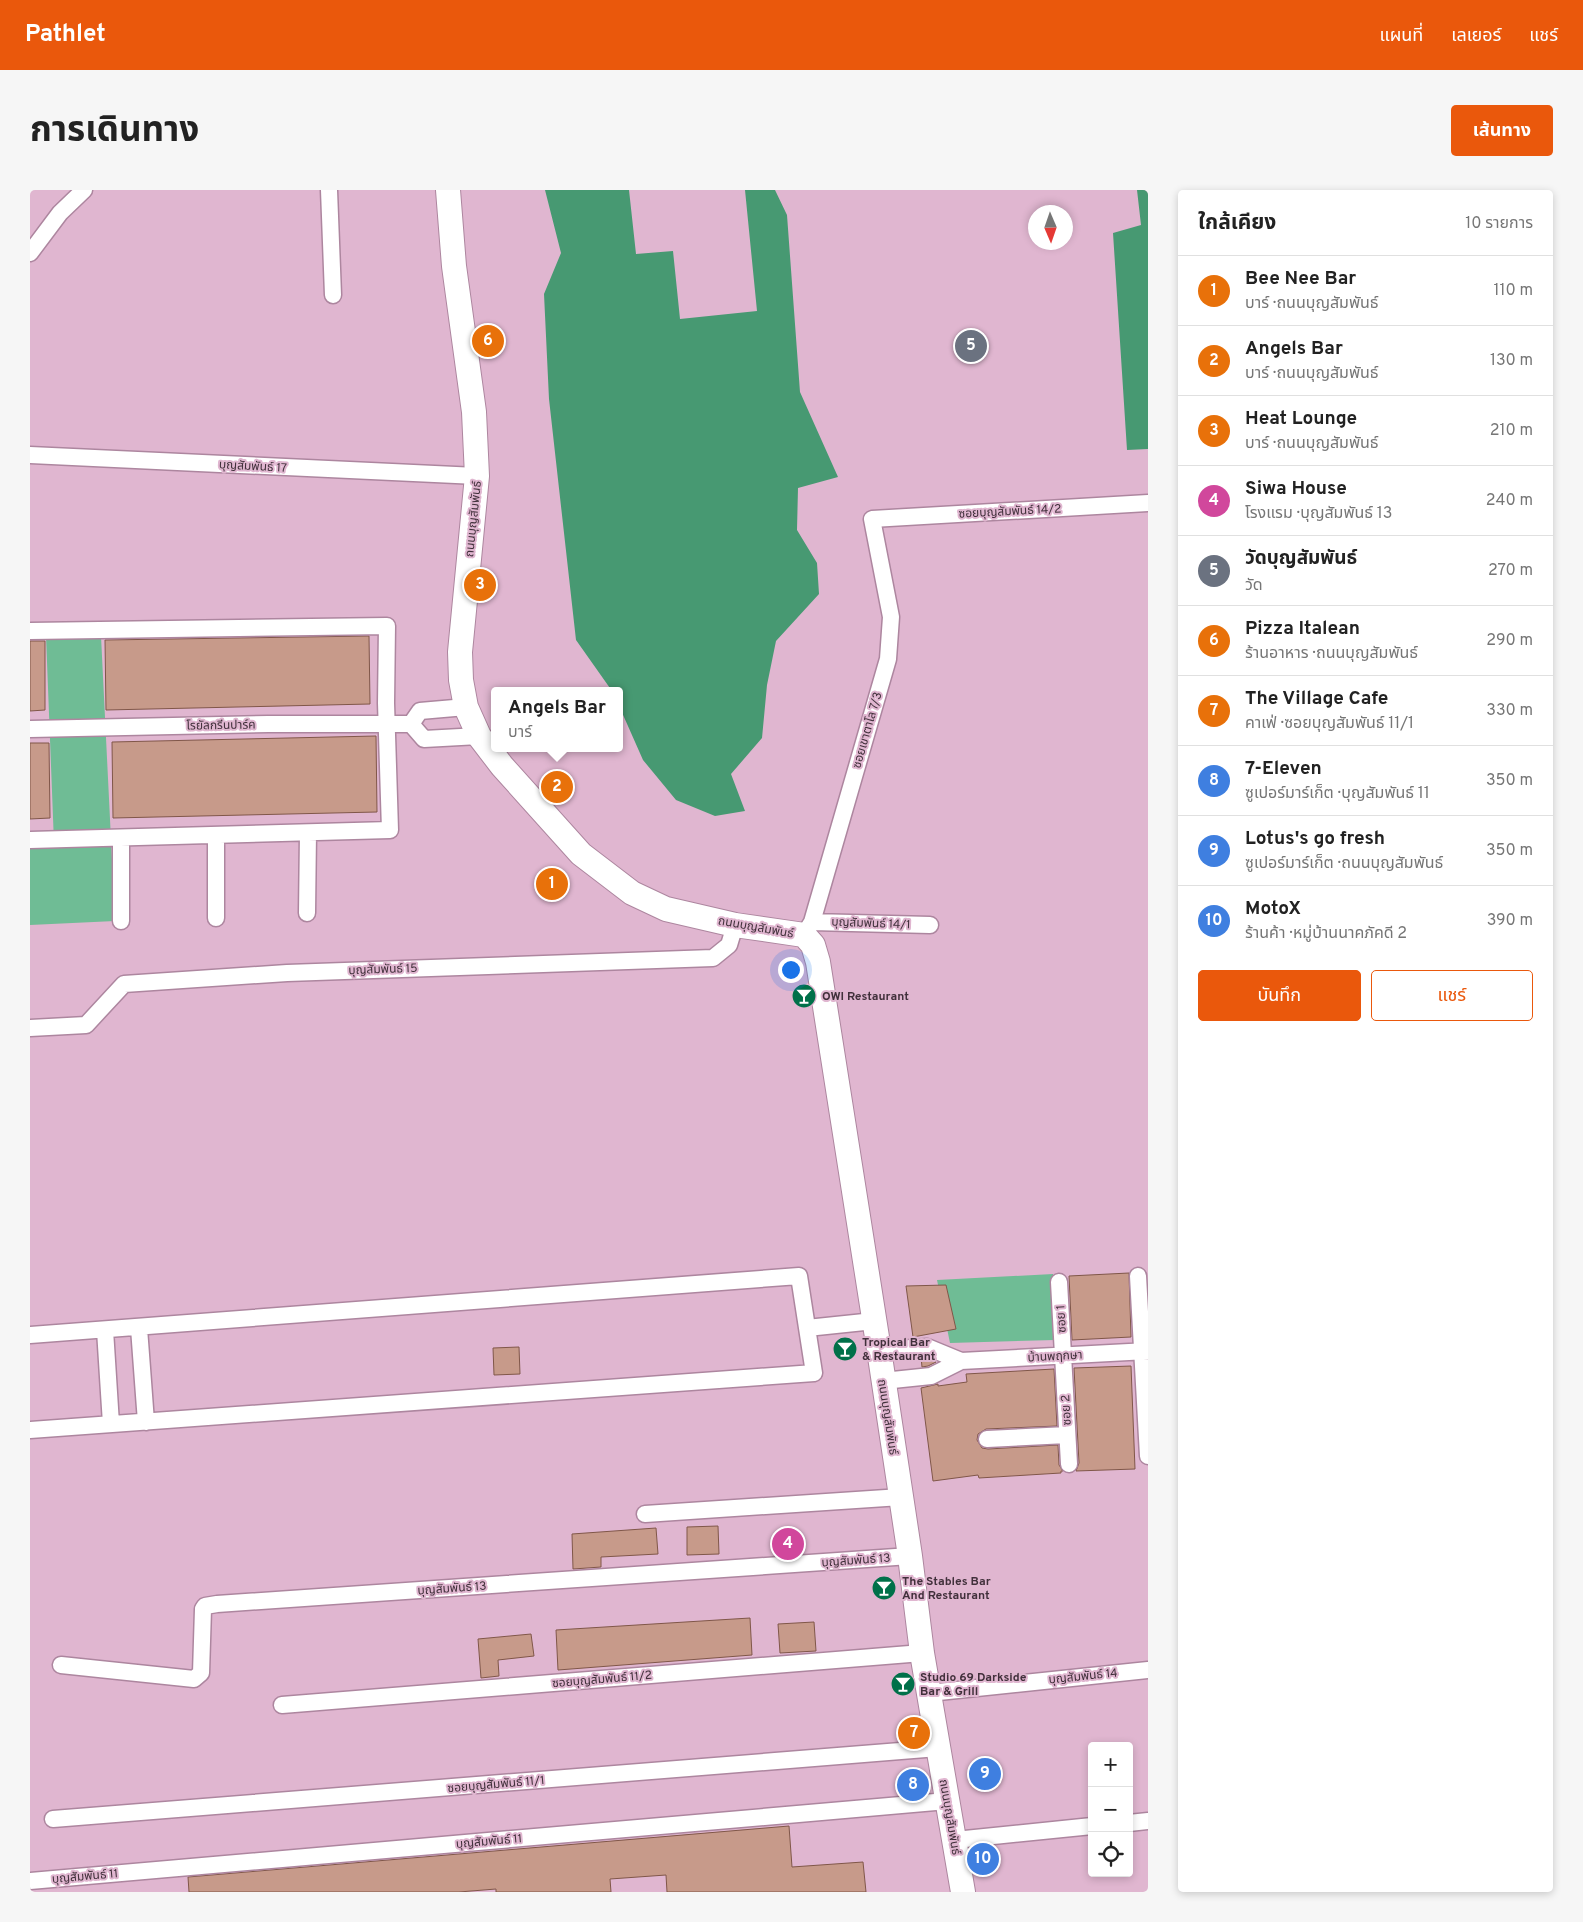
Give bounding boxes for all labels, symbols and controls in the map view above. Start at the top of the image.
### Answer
text: Pathlet [25,20,106,50]
text: แผนที่ [1379,25,1423,48]
text: เลเยอร์ [1451,25,1501,48]
text: แชร์ [1529,25,1558,48]
button: เส้นทาง [1451,105,1553,156]
text: การเดินทาง [30,110,199,154]
north arrow [1028,205,1073,250]
text: ใกล้เคียง [1198,210,1276,237]
text: 10 รายการ [1465,214,1533,234]
text: Bee Nee Bar [1245,267,1356,291]
text: 1 [1211,281,1217,301]
text: 110 m [1493,281,1533,301]
text: บาร์ · ถนนบุญสัมพันธ์ [1245,294,1379,314]
pin: 6 [472,322,504,360]
pin: 5 [955,327,987,365]
text: Angels Bar [1245,337,1343,361]
text: 2 [1209,351,1219,371]
text: 130 m [1490,351,1533,371]
text: บาร์ · ถนนบุญสัมพันธ์ [1245,364,1379,384]
text: Heat Lounge [1245,407,1357,431]
text: 3 [1209,421,1219,441]
text: 210 m [1490,421,1533,441]
text: บาร์ · ถนนบุญสัมพันธ์ [1245,434,1379,454]
street label: บุญสัมพันธ์ 17 [219,457,287,477]
text: Siwa House [1245,477,1347,501]
street label: ถนนบุญสัมพันธ์ [462,480,486,558]
text: 4 [1209,491,1219,511]
text: 240 m [1486,491,1533,511]
street label: ซอยบุญสัมพันธ์ 14/2 [958,501,1062,523]
text: โรงแรม · บุญสัมพันธ์ 13 [1245,504,1392,524]
text: วัดบุญสัมพันธ์ [1245,547,1357,571]
text: 5 [1209,561,1219,581]
text: 270 m [1488,561,1533,581]
pin: 3 [464,566,496,604]
text: วัด [1245,576,1263,596]
text: Pizza Italean [1245,617,1360,641]
text: 6 [1209,631,1219,651]
text: 290 m [1486,631,1533,651]
text: ร้านอาหาร · ถนนบุญสัมพันธ์ [1245,644,1418,664]
popup [491,687,623,752]
text: The Village Cafe [1245,687,1388,711]
street label: ซอยเขาตาโล 7/3 [849,690,887,770]
text: Angels Bar [508,696,606,720]
text: 7 [1210,701,1218,721]
text: 330 m [1486,701,1533,721]
text: คาเฟ่ · ซอยบุญสัมพันธ์ 11/1 [1245,714,1414,734]
street label: โรยัลกรีนปาร์ค [186,717,256,735]
text: บาร์ [508,723,532,743]
text: 7-Eleven [1245,757,1322,781]
pin: 2 [541,768,573,806]
text: 8 [1209,771,1219,791]
text: 350 m [1486,771,1533,791]
text: ซูเปอร์มาร์เก็ต · บุญสัมพันธ์ 11 [1245,784,1430,804]
text: Lotus's go fresh [1245,827,1385,851]
text: 9 [1209,841,1219,861]
text: 350 m [1486,841,1533,861]
text: ซูเปอร์มาร์เก็ต · ถนนบุญสัมพันธ์ [1245,854,1443,874]
pin: 1 [536,865,568,903]
text: MotoX [1245,897,1301,921]
text: 10 [1206,911,1222,931]
text: 390 m [1487,911,1533,931]
street label: ถนนบุญสัมพันธ์ [717,913,795,943]
street label: บุญสัมพันธ์ 14/1 [831,915,911,933]
text: ร้านค้า · หมู่บ้านนาคภัคดี 2 [1245,924,1407,944]
your location [778,957,804,983]
street label: บุญสัมพันธ์ 15 [348,961,418,979]
button: บันทึก [1198,970,1361,1021]
button: แชร์ [1371,970,1533,1021]
bar icon: OWI Restaurant [791,983,817,1009]
place label: OWI Restaurant [822,989,909,1005]
street label: ซอย 1 [1053,1305,1071,1333]
place label: Tropical Bar & Restaurant [862,1335,936,1365]
bar icon: Tropical Bar & Restaurant [832,1336,858,1362]
street label: บ้านพฤกษา [1027,1348,1083,1366]
street label: ถนนบุญสัมพันธ์ [873,1378,901,1456]
street label: ซอย 2 [1058,1394,1076,1426]
pin: 4 [772,1525,804,1563]
street label: บุญสัมพันธ์ 13 [821,1551,891,1571]
place label: The Stables Bar And Restaurant [902,1574,991,1604]
bar icon: The Stables Bar And Restaurant [871,1575,897,1601]
street label: บุญสัมพันธ์ 13 [417,1579,487,1599]
street label: บุญสัมพันธ์ 14 [1048,1665,1118,1689]
street label: ซอยบุญสัมพันธ์ 11/2 [551,1668,653,1692]
place label: Studio 69 Darkside Bar & Grill [920,1670,1027,1700]
bar icon: Studio 69 Darkside Bar & Grill [890,1671,916,1697]
pin: 7 [898,1714,930,1752]
map controls [1088,1742,1133,1877]
button: + [1088,1742,1133,1787]
pin: 9 [969,1755,1001,1793]
pin: 8 [897,1766,929,1804]
street label: ซอยบุญสัมพันธ์ 11/1 [447,1773,545,1797]
street label: ถนนบุญสัมพันธ์ [934,1778,964,1856]
button: − [1088,1787,1133,1832]
street label: บุญสัมพันธ์ 11 [455,1831,523,1853]
button: locate [1088,1832,1133,1877]
pin: 10 [967,1840,999,1878]
street label: บุญสัมพันธ์ 11 [51,1866,119,1888]

